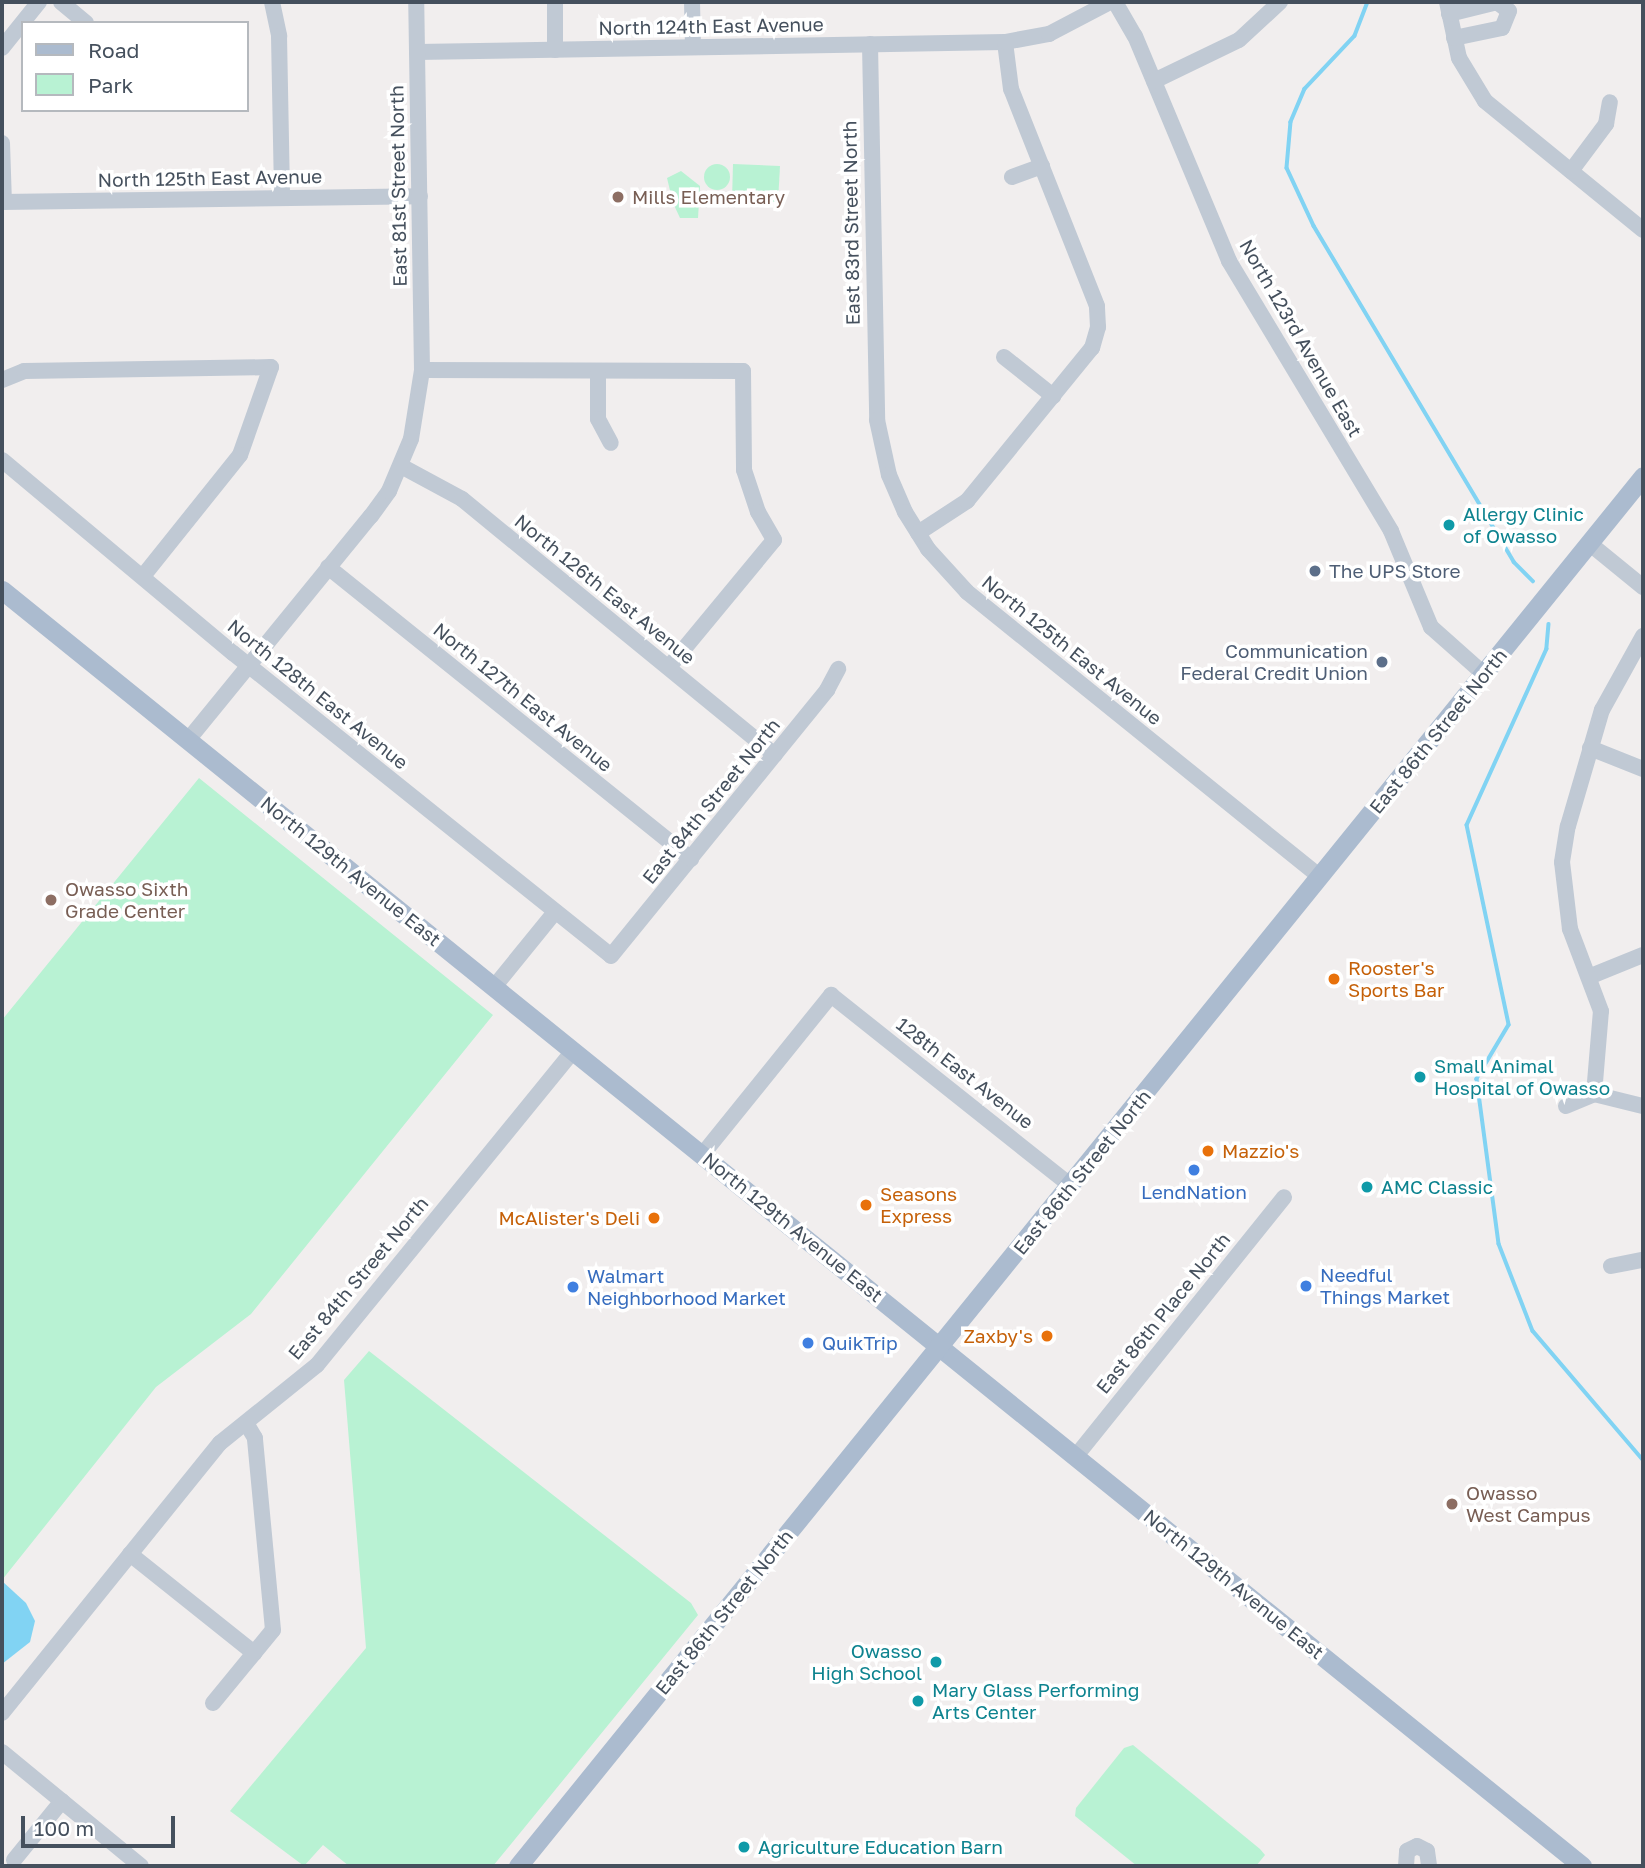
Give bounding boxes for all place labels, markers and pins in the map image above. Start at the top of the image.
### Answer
place label: Mills Elementary [632,186,785,208]
marker: Mills Elementary [610,189,626,205]
place label: Allergy Clinic of Owasso [1463,503,1584,547]
marker: Allergy Clinic of Owasso [1441,517,1457,533]
place label: The UPS Store [1329,560,1460,582]
marker: The UPS Store [1307,563,1323,579]
place label: Communication Federal Credit Union [1180,640,1368,684]
marker: Communication Federal Credit Union [1374,654,1390,670]
place label: Owasso Sixth Grade Center [65,878,188,922]
marker: Owasso Sixth Grade Center [43,892,59,908]
place label: Rooster's Sports Bar [1348,957,1444,1001]
marker: Rooster's Sports Bar [1326,971,1342,987]
place label: Small Animal Hospital of Owasso [1434,1055,1610,1099]
marker: Small Animal Hospital of Owasso [1412,1069,1428,1085]
place label: Mazzio's [1222,1140,1299,1162]
marker: Mazzio's [1200,1143,1216,1159]
marker: LendNation [1186,1162,1202,1178]
place label: AMC Classic [1381,1176,1493,1198]
marker: AMC Classic [1359,1179,1375,1195]
place label: LendNation [1141,1181,1247,1203]
place label: Seasons Express [880,1183,957,1227]
marker: Seasons Express [858,1197,874,1213]
place label: McAlister's Deli [498,1207,640,1229]
marker: McAlister's Deli [646,1210,662,1226]
place label: Needful Things Market [1320,1264,1450,1308]
place label: Walmart Neighborhood Market [587,1265,786,1309]
marker: Needful Things Market [1298,1278,1314,1294]
marker: Walmart Neighborhood Market [565,1279,581,1295]
place label: Zaxby's [963,1325,1033,1347]
marker: Zaxby's [1039,1328,1055,1344]
place label: QuikTrip [822,1332,898,1354]
marker: QuikTrip [800,1335,816,1351]
place label: Owasso West Campus [1466,1482,1591,1526]
marker: Owasso West Campus [1444,1496,1460,1512]
place label: Owasso High School [811,1640,922,1684]
marker: Owasso High School [928,1654,944,1670]
place label: Mary Glass Performing Arts Center [932,1679,1139,1723]
marker: Mary Glass Performing Arts Center [910,1693,926,1709]
place label: Agriculture Education Barn [758,1836,1003,1858]
marker: Agriculture Education Barn [736,1839,752,1855]

